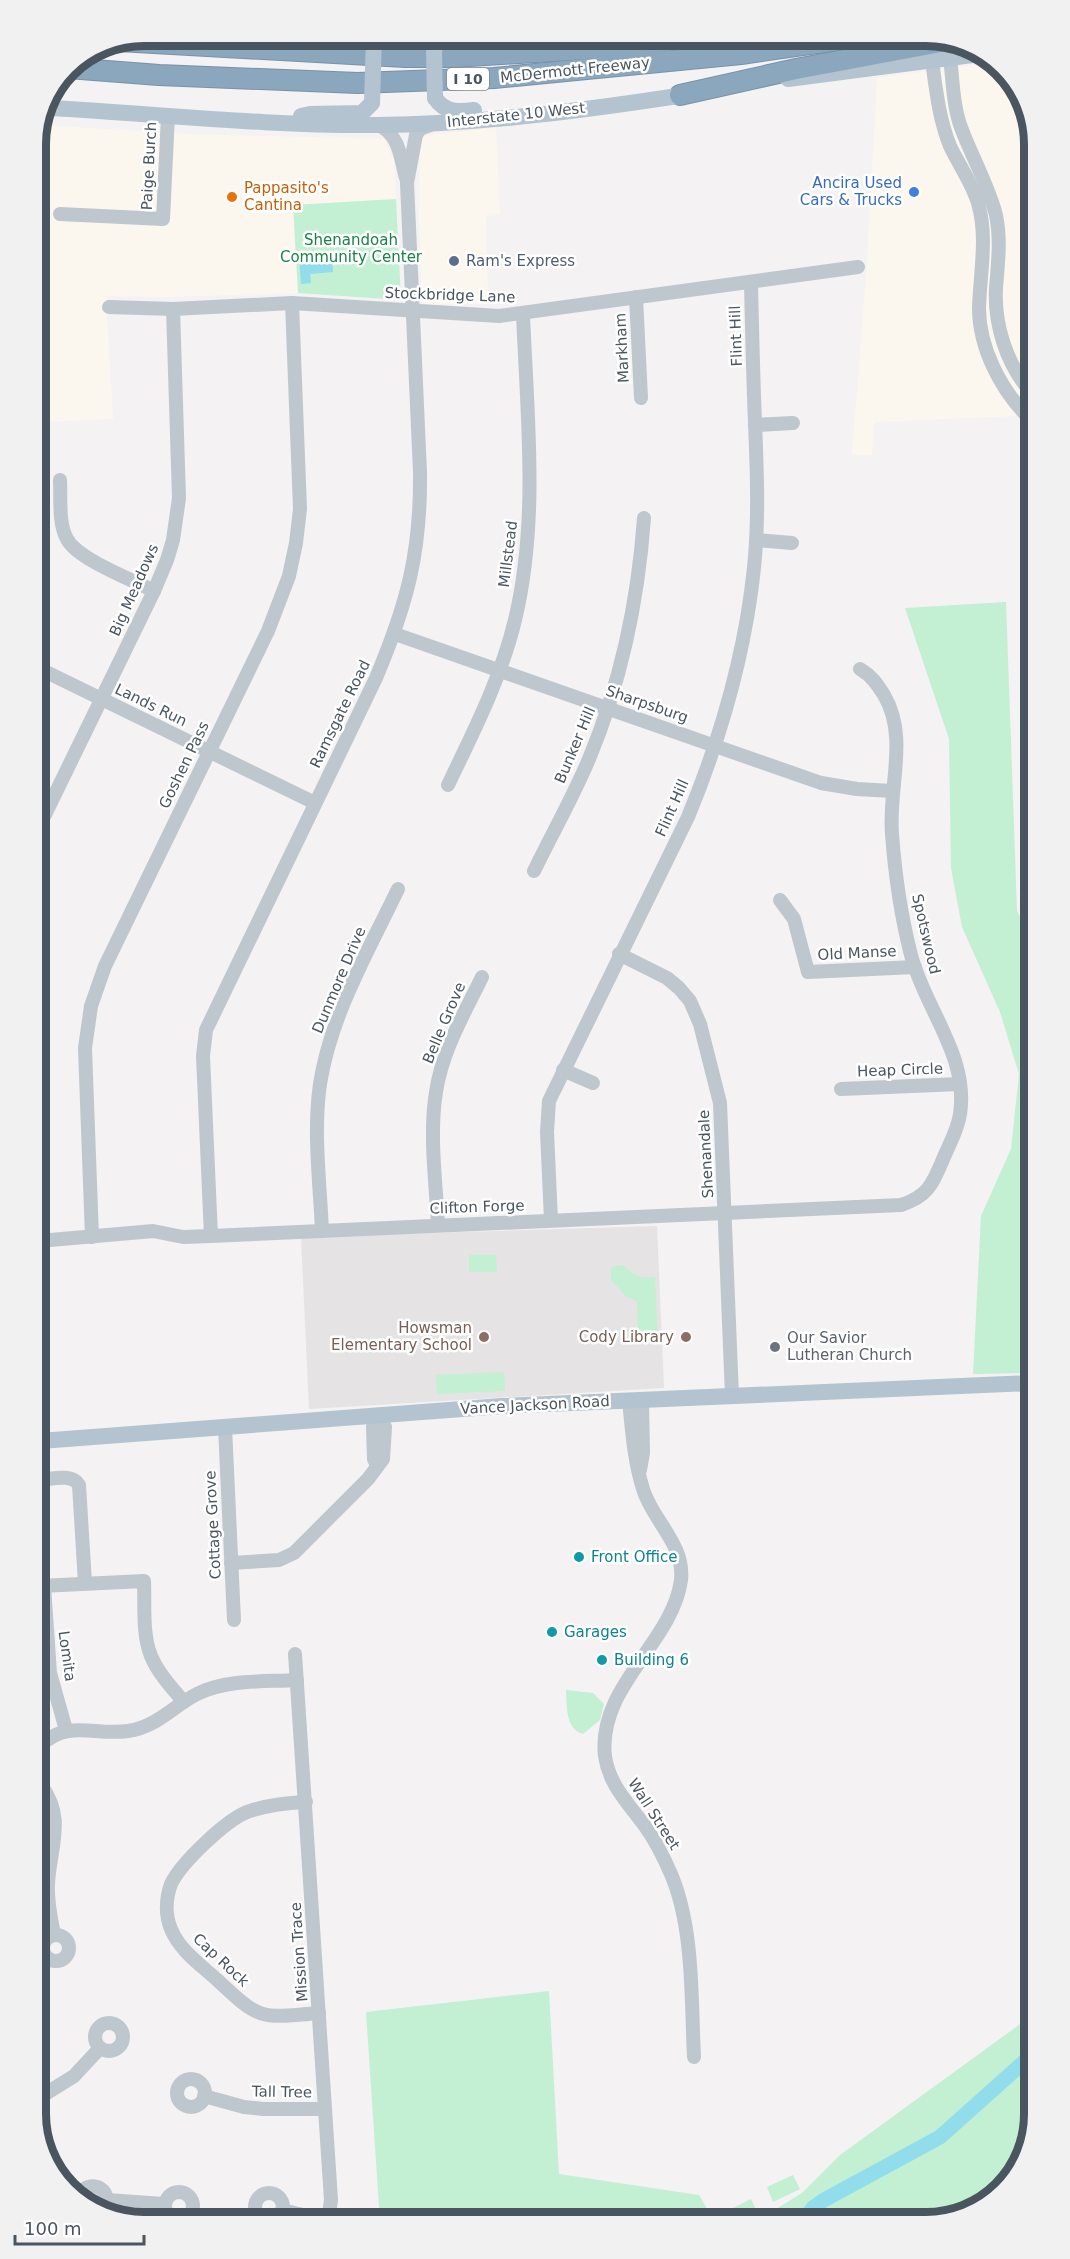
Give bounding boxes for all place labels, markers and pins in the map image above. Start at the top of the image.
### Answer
place label: Ancira Used Cars & Trucks [800,174,902,209]
place label: Pappasito's Cantina [244,179,329,214]
marker: Ancira Used Cars & Trucks [907,185,921,199]
marker: Pappasito's Cantina [225,190,239,204]
place label: Ram's Express [466,252,575,270]
marker: Ram's Express [447,254,461,268]
place label: Howsman Elementary School [331,1319,472,1354]
place label: Cody Library [579,1328,674,1346]
place label: Our Savior Lutheran Church [787,1329,912,1364]
marker: Howsman Elementary School [477,1330,491,1344]
marker: Cody Library [679,1330,693,1344]
marker: Our Savior Lutheran Church [768,1340,782,1354]
place label: Front Office [591,1548,678,1566]
marker: Front Office [572,1550,586,1564]
place label: Garages [564,1623,627,1641]
marker: Garages [545,1625,559,1639]
place label: Building 6 [614,1651,689,1669]
marker: Building 6 [595,1653,609,1667]

